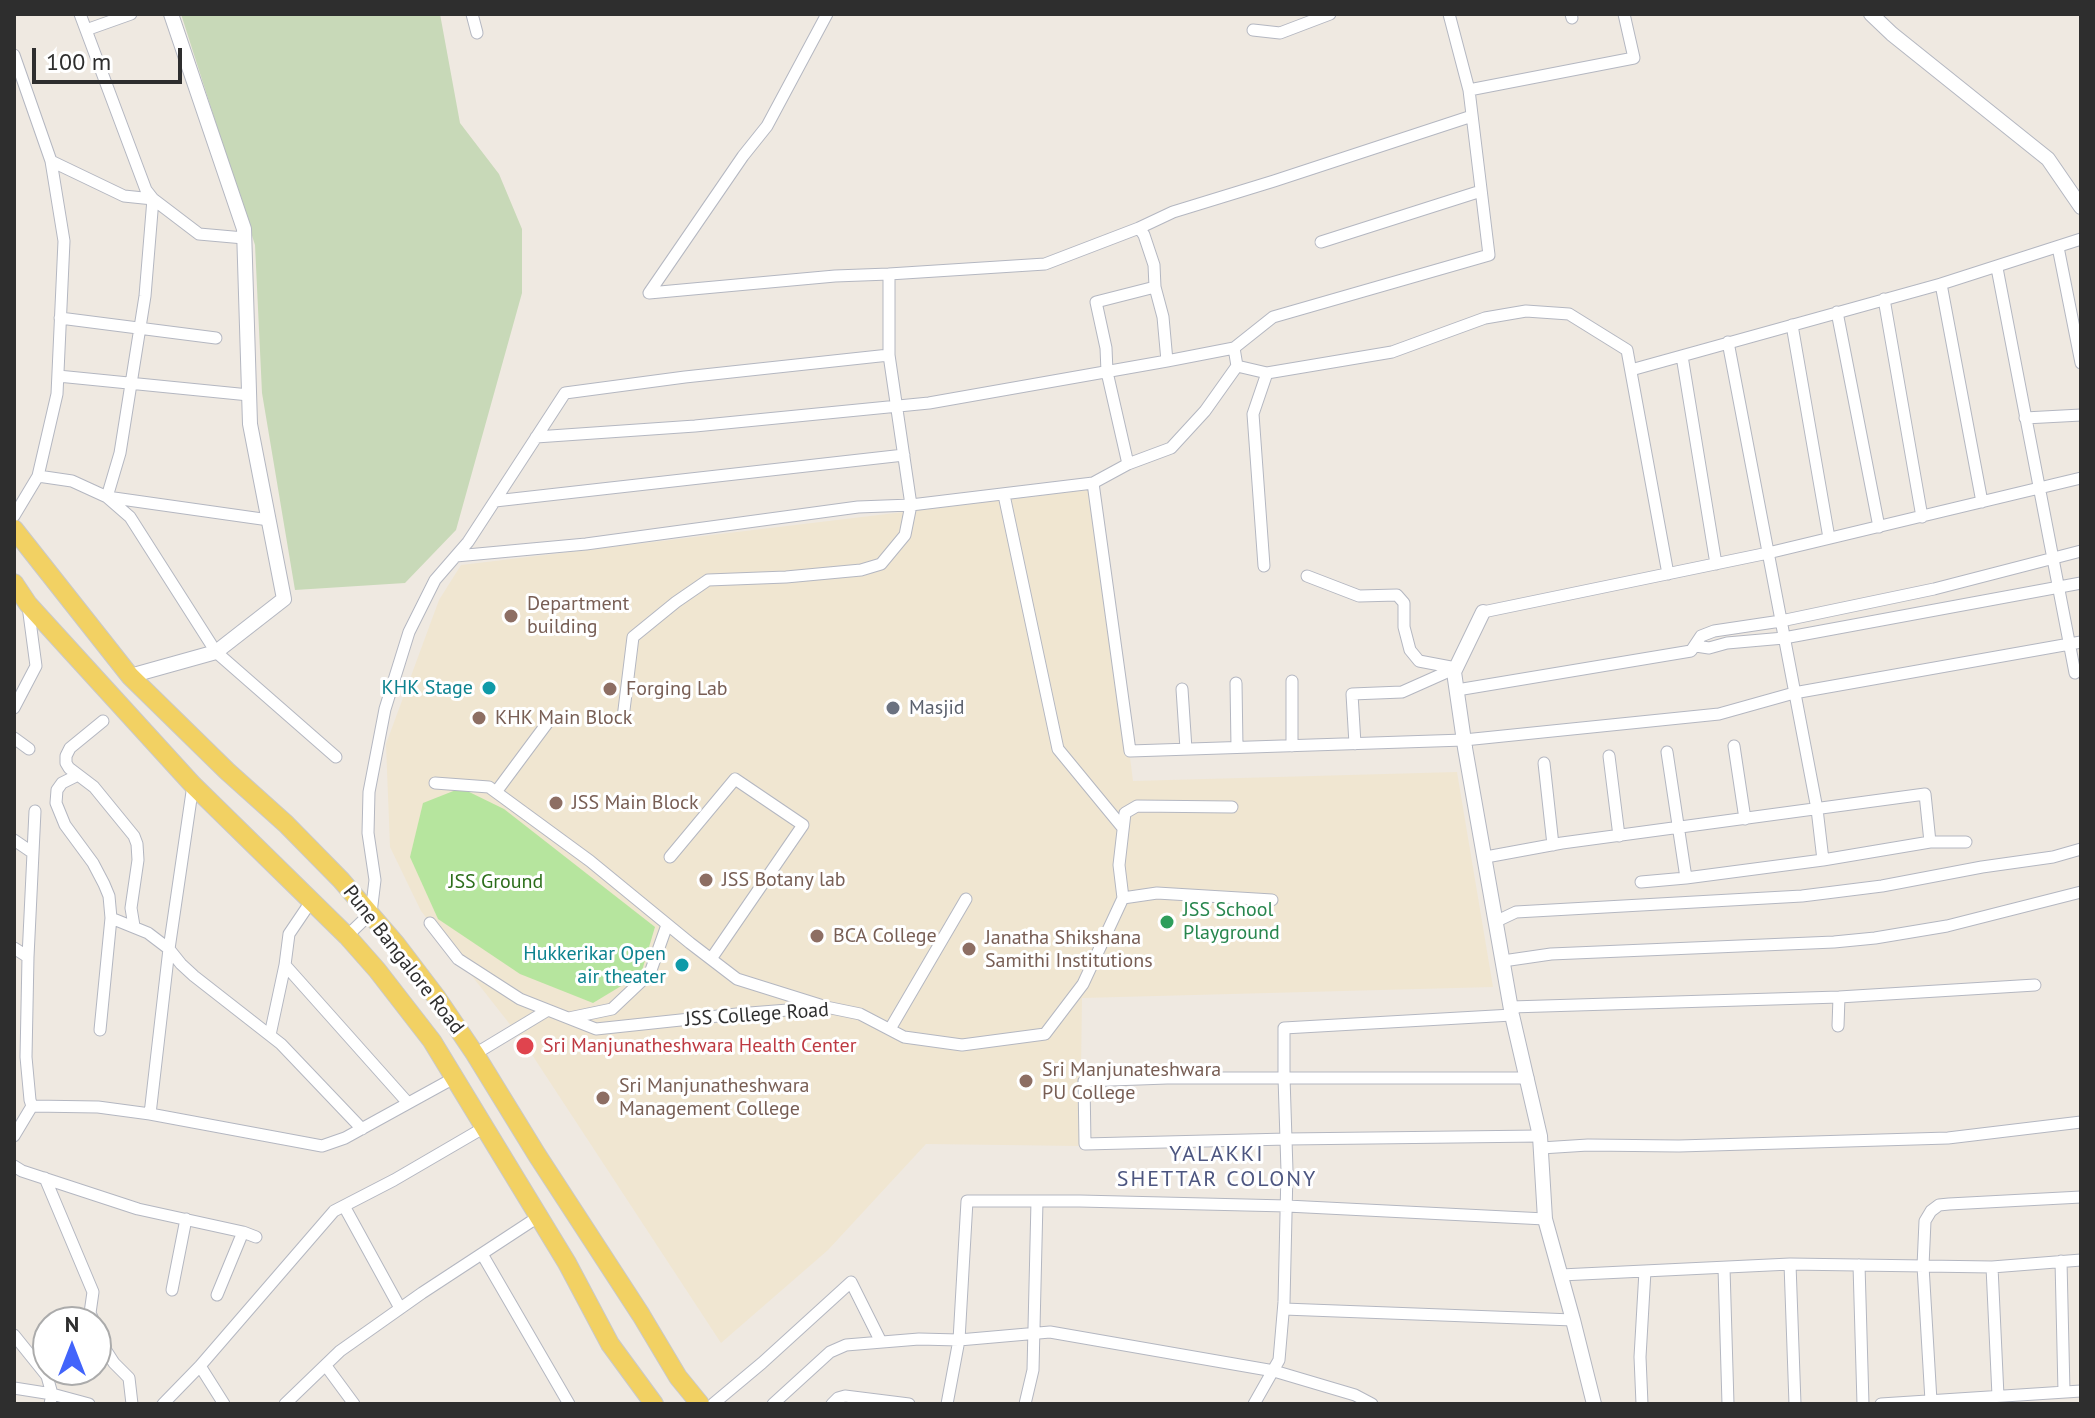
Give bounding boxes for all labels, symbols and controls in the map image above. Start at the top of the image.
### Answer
scale bar [36,32,186,82]
text: 100 m [46,46,111,77]
place label: Department building [527,592,629,639]
marker: Department building [502,607,520,625]
place label: KHK Stage [382,676,473,700]
place label: Forging Lab [626,677,728,701]
marker: KHK Stage [480,679,498,697]
marker: Forging Lab [601,680,619,698]
place label: Masjid [909,696,965,720]
marker: Masjid [884,699,902,717]
place label: KHK Main Block [495,706,632,730]
marker: KHK Main Block [470,709,488,727]
place label: JSS Main Block [572,791,699,815]
marker: JSS Main Block [547,794,565,812]
place label: JSS Botany lab [722,868,846,892]
park label: JSS Ground [449,870,543,894]
marker: JSS Botany lab [697,871,715,889]
street label: Pune Bangalore Road [337,881,469,1039]
place label: JSS School Playground [1183,898,1280,945]
marker: JSS School Playground [1158,913,1176,931]
place label: BCA College [833,924,937,948]
place label: Janatha Shikshana Samithi Institutions [985,926,1153,973]
marker: BCA College [808,927,826,945]
marker: Janatha Shikshana Samithi Institutions [960,940,978,958]
place label: Hukkerikar Open air theater [523,942,666,989]
marker: Hukkerikar Open air theater [673,956,691,974]
street label: JSS College Road [684,998,830,1032]
place label: Sri Manjunatheshwara Health Center [543,1034,856,1058]
marker: Sri Manjunatheshwara Health Center [514,1035,536,1057]
place label: Sri Manjunateshwara PU College [1042,1058,1221,1105]
marker: Sri Manjunateshwara PU College [1017,1072,1035,1090]
place label: Sri Manjunatheshwara Management College [619,1074,809,1121]
marker: Sri Manjunatheshwara Management College [594,1089,612,1107]
district label: YALAKKI SHETTAR COLONY [1117,1142,1317,1194]
north arrow [32,1306,112,1386]
text: N [65,1310,79,1338]

